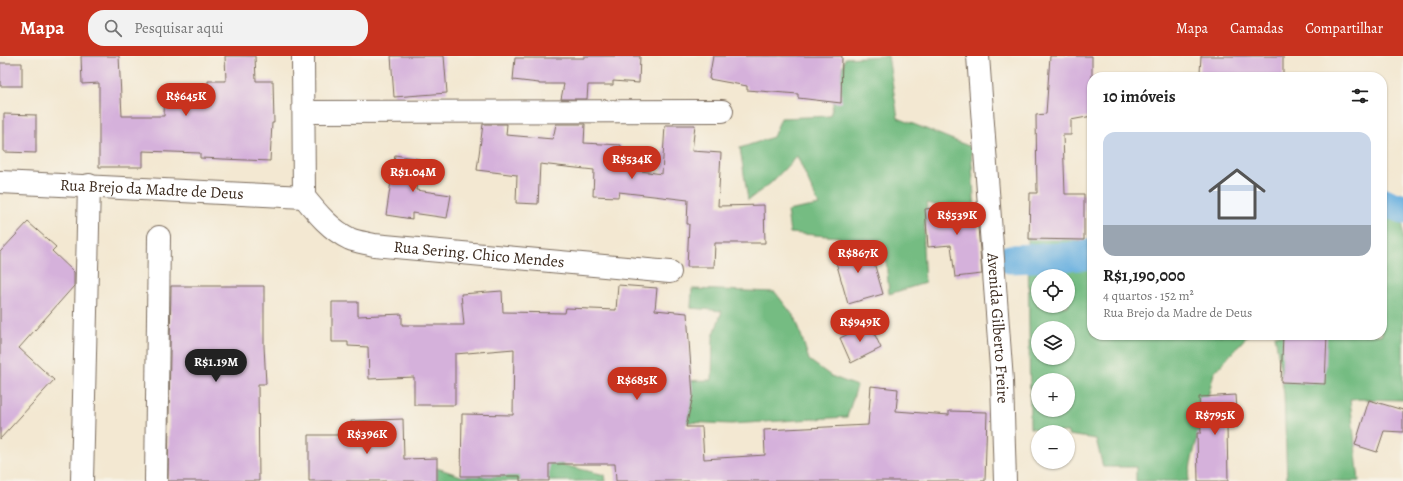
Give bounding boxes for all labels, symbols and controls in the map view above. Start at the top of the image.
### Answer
search box [88,10,368,46]
text: Mapa [20,15,64,41]
icon: search [102,17,124,39]
text: Pesquisar aqui [134,18,224,38]
text: Mapa [1176,19,1208,38]
text: Camadas [1230,19,1283,38]
text: Compartilhar [1305,19,1383,38]
pin: R$645K [153,83,219,117]
text: 10 imóveis [1103,85,1176,108]
icon: filters [1349,85,1371,107]
text: R$645K [166,87,206,104]
pin: R$534K [599,146,665,180]
text: R$534K [612,150,652,167]
icon: home [1201,158,1273,230]
pin: R$1.04M [376,159,450,193]
text: R$1.04M [390,163,436,180]
street label: Rua Brejo da Madre de Deus [60,174,244,205]
pin: R$539K [924,202,990,236]
text: R$539K [937,206,977,223]
street label: Rua Sering. Chico Mendes [393,236,565,273]
pin: R$867K [825,240,891,274]
text: R$867K [838,244,878,261]
street label: Avenida Gilberto Freire [982,251,1014,404]
text: R$1,190,000 [1103,264,1185,287]
map controls [1031,269,1075,469]
button: locate [1031,269,1075,313]
text: 4 quartos · 152 m² [1103,287,1194,304]
text: Rua Brejo da Madre de Deus [1103,304,1252,321]
pin: R$949K [827,309,893,343]
text: R$949K [839,313,881,330]
button: layers [1031,321,1075,365]
pin: R$1.19M [179,349,253,383]
text: R$1.19M [194,353,238,370]
pin: R$685K [604,367,670,401]
text: R$685K [617,371,657,388]
button: + [1031,373,1075,417]
pin: R$795K [1182,402,1248,436]
text: R$795K [1195,406,1235,423]
pin: R$396K [334,421,400,455]
text: R$396K [347,425,387,442]
button: − [1031,425,1075,469]

